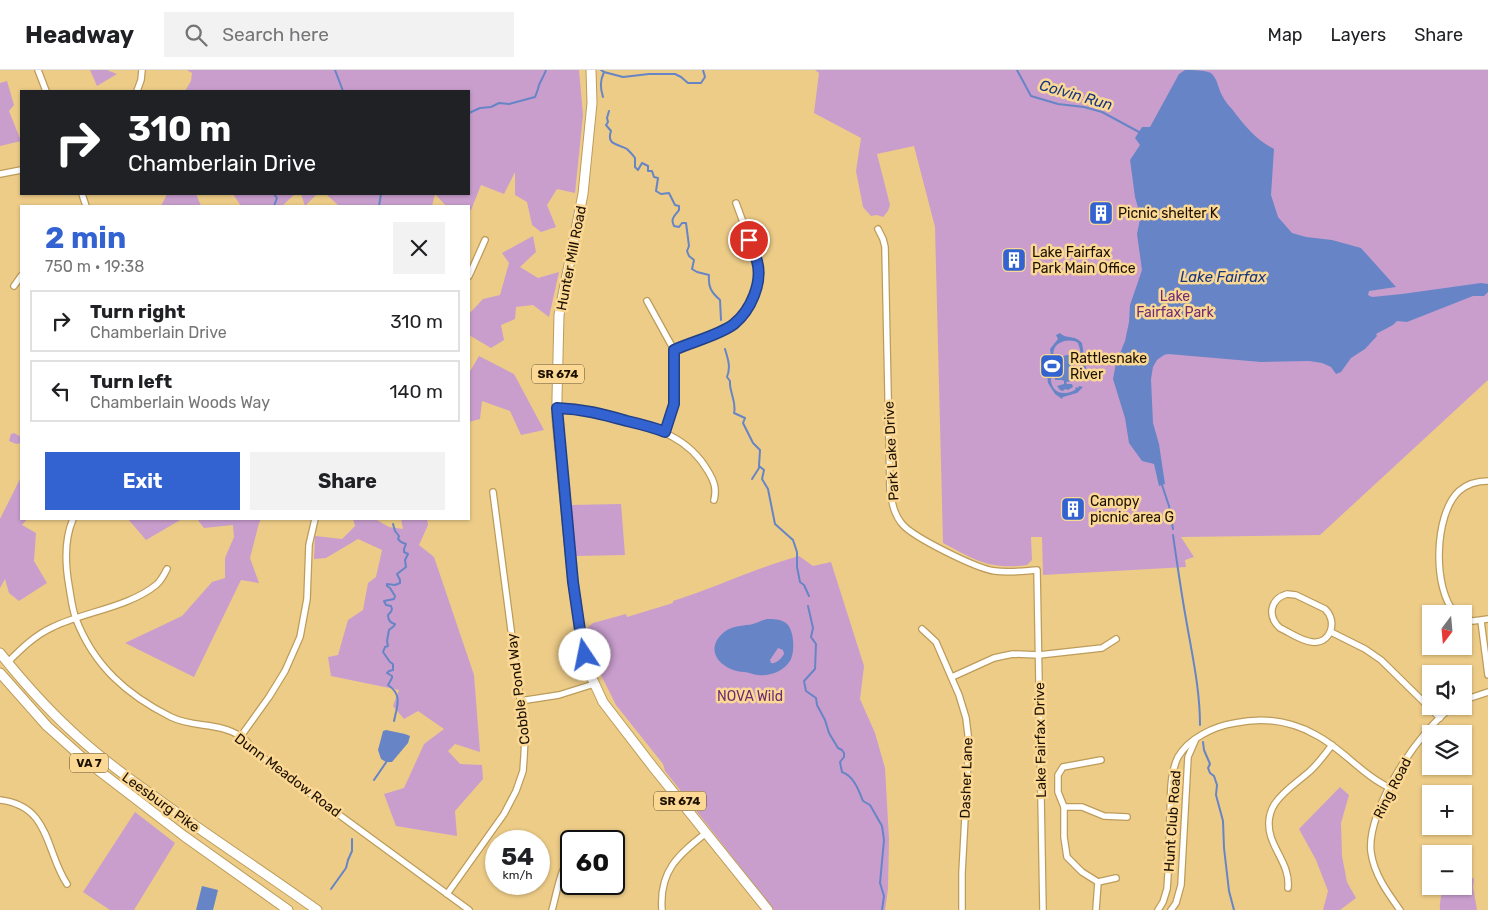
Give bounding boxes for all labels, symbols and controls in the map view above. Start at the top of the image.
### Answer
search box [164,12,514,57]
text: Headway [25,21,134,49]
icon: search [182,21,210,49]
text: Search here [222,23,329,46]
text: Map [1268,24,1303,46]
text: Layers [1331,24,1386,46]
text: Share [1414,24,1463,46]
water label: Colvin Run [1038,76,1114,114]
text: 310 m [128,108,231,150]
icon: right [45,110,110,175]
text: Chamberlain Drive [128,150,316,177]
building icon: Picnic shelter K [1088,200,1114,226]
street label: Hunter Mill Road [553,204,590,312]
place label: Picnic shelter K [1118,205,1219,222]
pin [728,219,770,261]
text: 2 min [45,220,126,256]
button: close [393,222,445,274]
icon: arrive [735,226,763,254]
place label: Lake Fairfax Park Main Office [1032,244,1136,277]
building icon: Lake Fairfax Park Main Office [1001,247,1027,273]
text: 750 m · 19:38 [45,257,144,276]
water label: Lake Fairfax [1180,268,1267,286]
park label: Lake Fairfax Park [1136,288,1214,321]
text: Turn right [90,300,185,323]
icon: right [47,307,75,335]
text: 310 m [390,310,443,333]
text: Chamberlain Drive [90,323,227,342]
place label: Rattlesnake River [1070,350,1147,383]
sports icon: Rattlesnake River [1039,353,1065,379]
road number: SR 674 [532,364,584,384]
text: Turn left [90,370,172,393]
icon: left [47,377,75,405]
text: 140 m [389,380,443,403]
text: Chamberlain Woods Way [90,393,270,412]
street label: Park Lake Drive [880,401,903,501]
button: Exit [45,452,240,510]
button: Share [250,452,445,510]
place label: Canopy picnic area G [1090,493,1174,526]
building icon: Canopy picnic area G [1060,496,1086,522]
north arrow [1422,605,1472,655]
map controls [1422,605,1472,895]
position arrow [558,628,610,680]
street label: Cobble Pond Way [503,632,534,745]
button: sound [1422,665,1472,715]
street label: Lake Fairfax Drive [1031,682,1050,798]
park label: NOVA Wild [717,688,783,705]
button: layers [1422,725,1472,775]
street label: Dunn Meadow Road [231,730,344,821]
street label: Dasher Lane [957,737,976,819]
road number: VA 7 [70,754,108,772]
street label: Ring Road [1370,755,1415,821]
street label: Leesburg Pike [119,769,203,836]
street label: Hunt Club Road [1160,770,1185,872]
button: + [1422,785,1472,835]
road number: SR 674 [654,791,706,810]
speed limit sign: 60 [560,830,625,895]
text: 54 [501,842,534,871]
button: − [1422,845,1472,895]
text: km/h [503,868,532,882]

